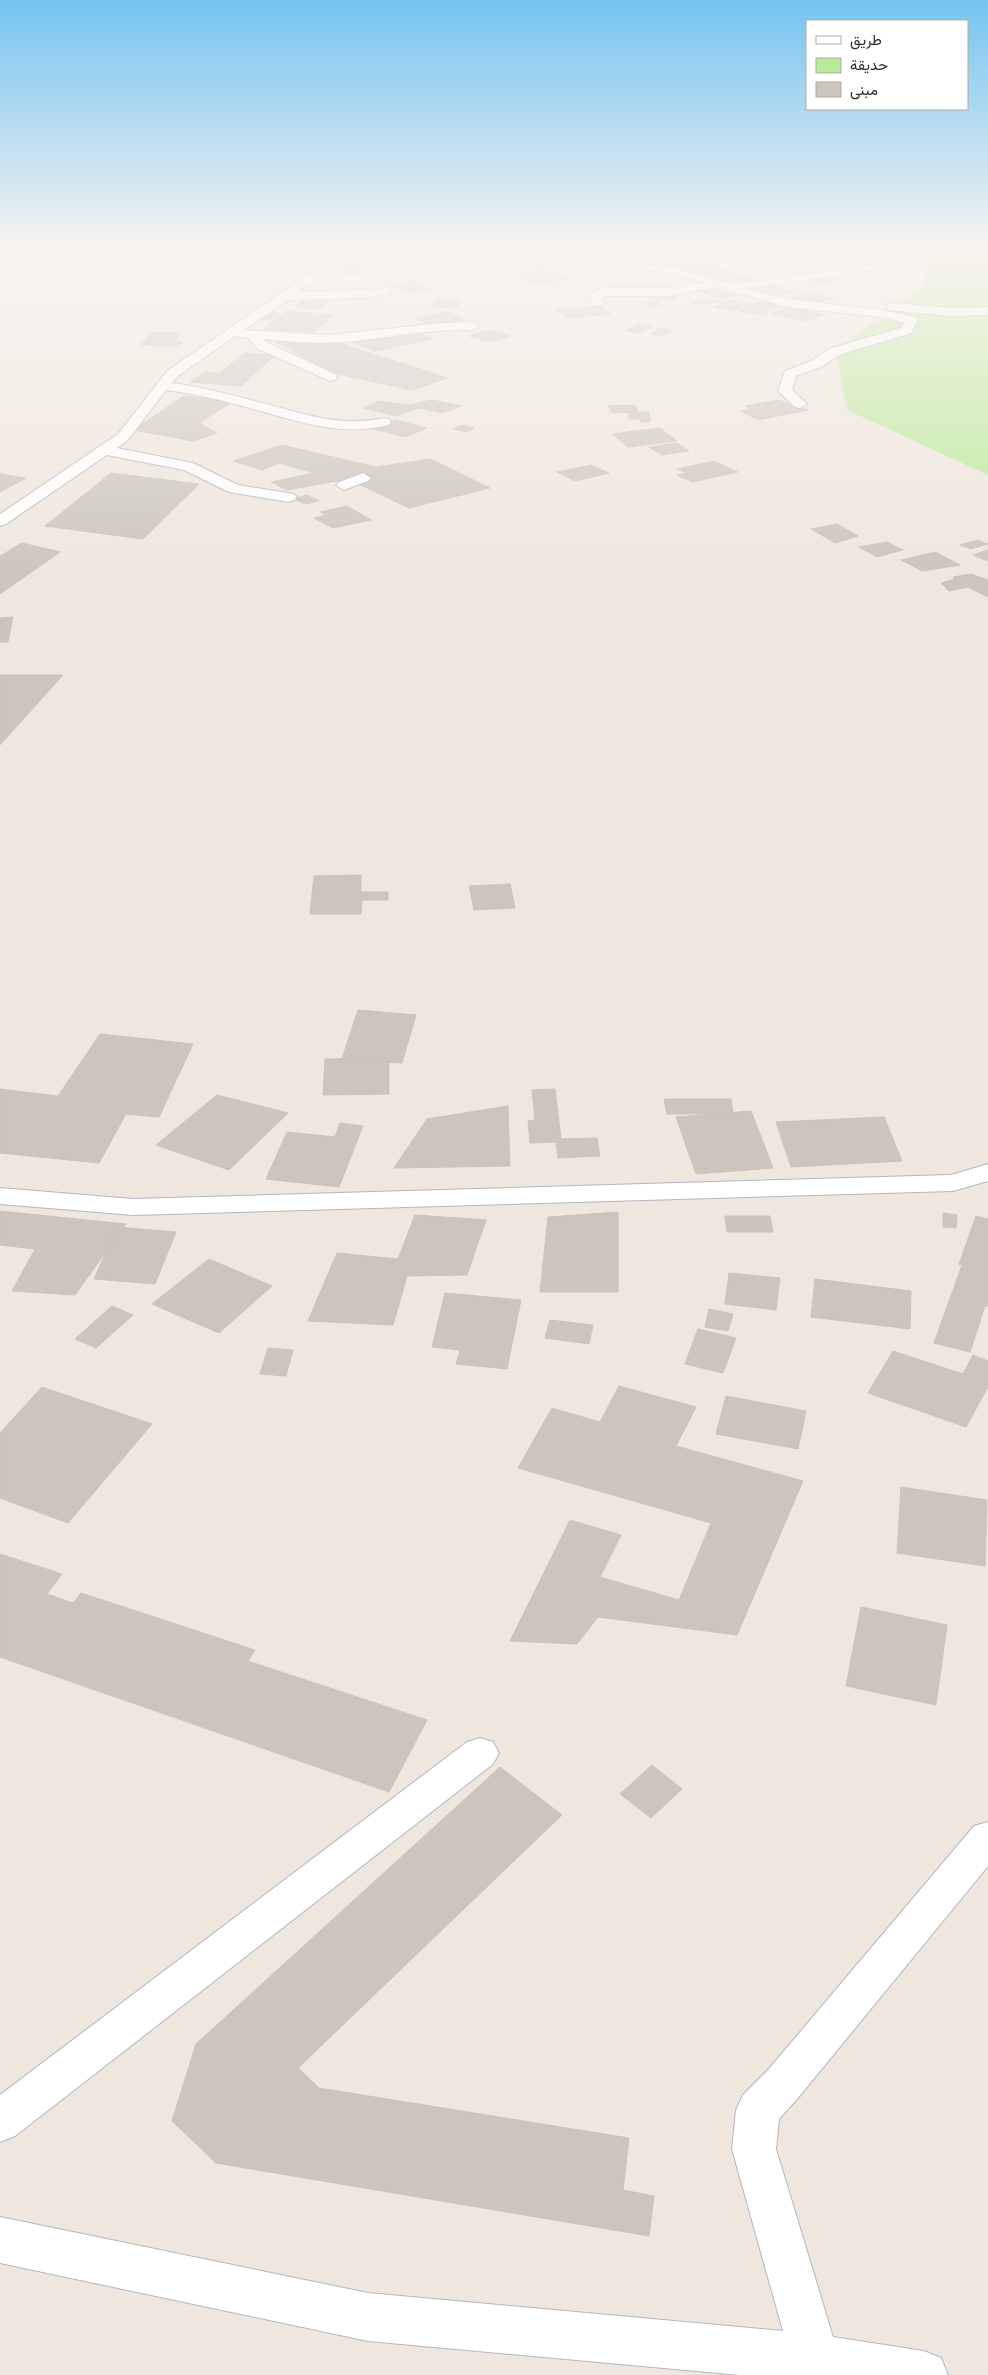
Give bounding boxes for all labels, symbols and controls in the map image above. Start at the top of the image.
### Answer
legend [806,20,968,110]
text: طريق [850,31,882,50]
text: حديقة [850,56,888,74]
text: مبنى [850,81,878,100]

